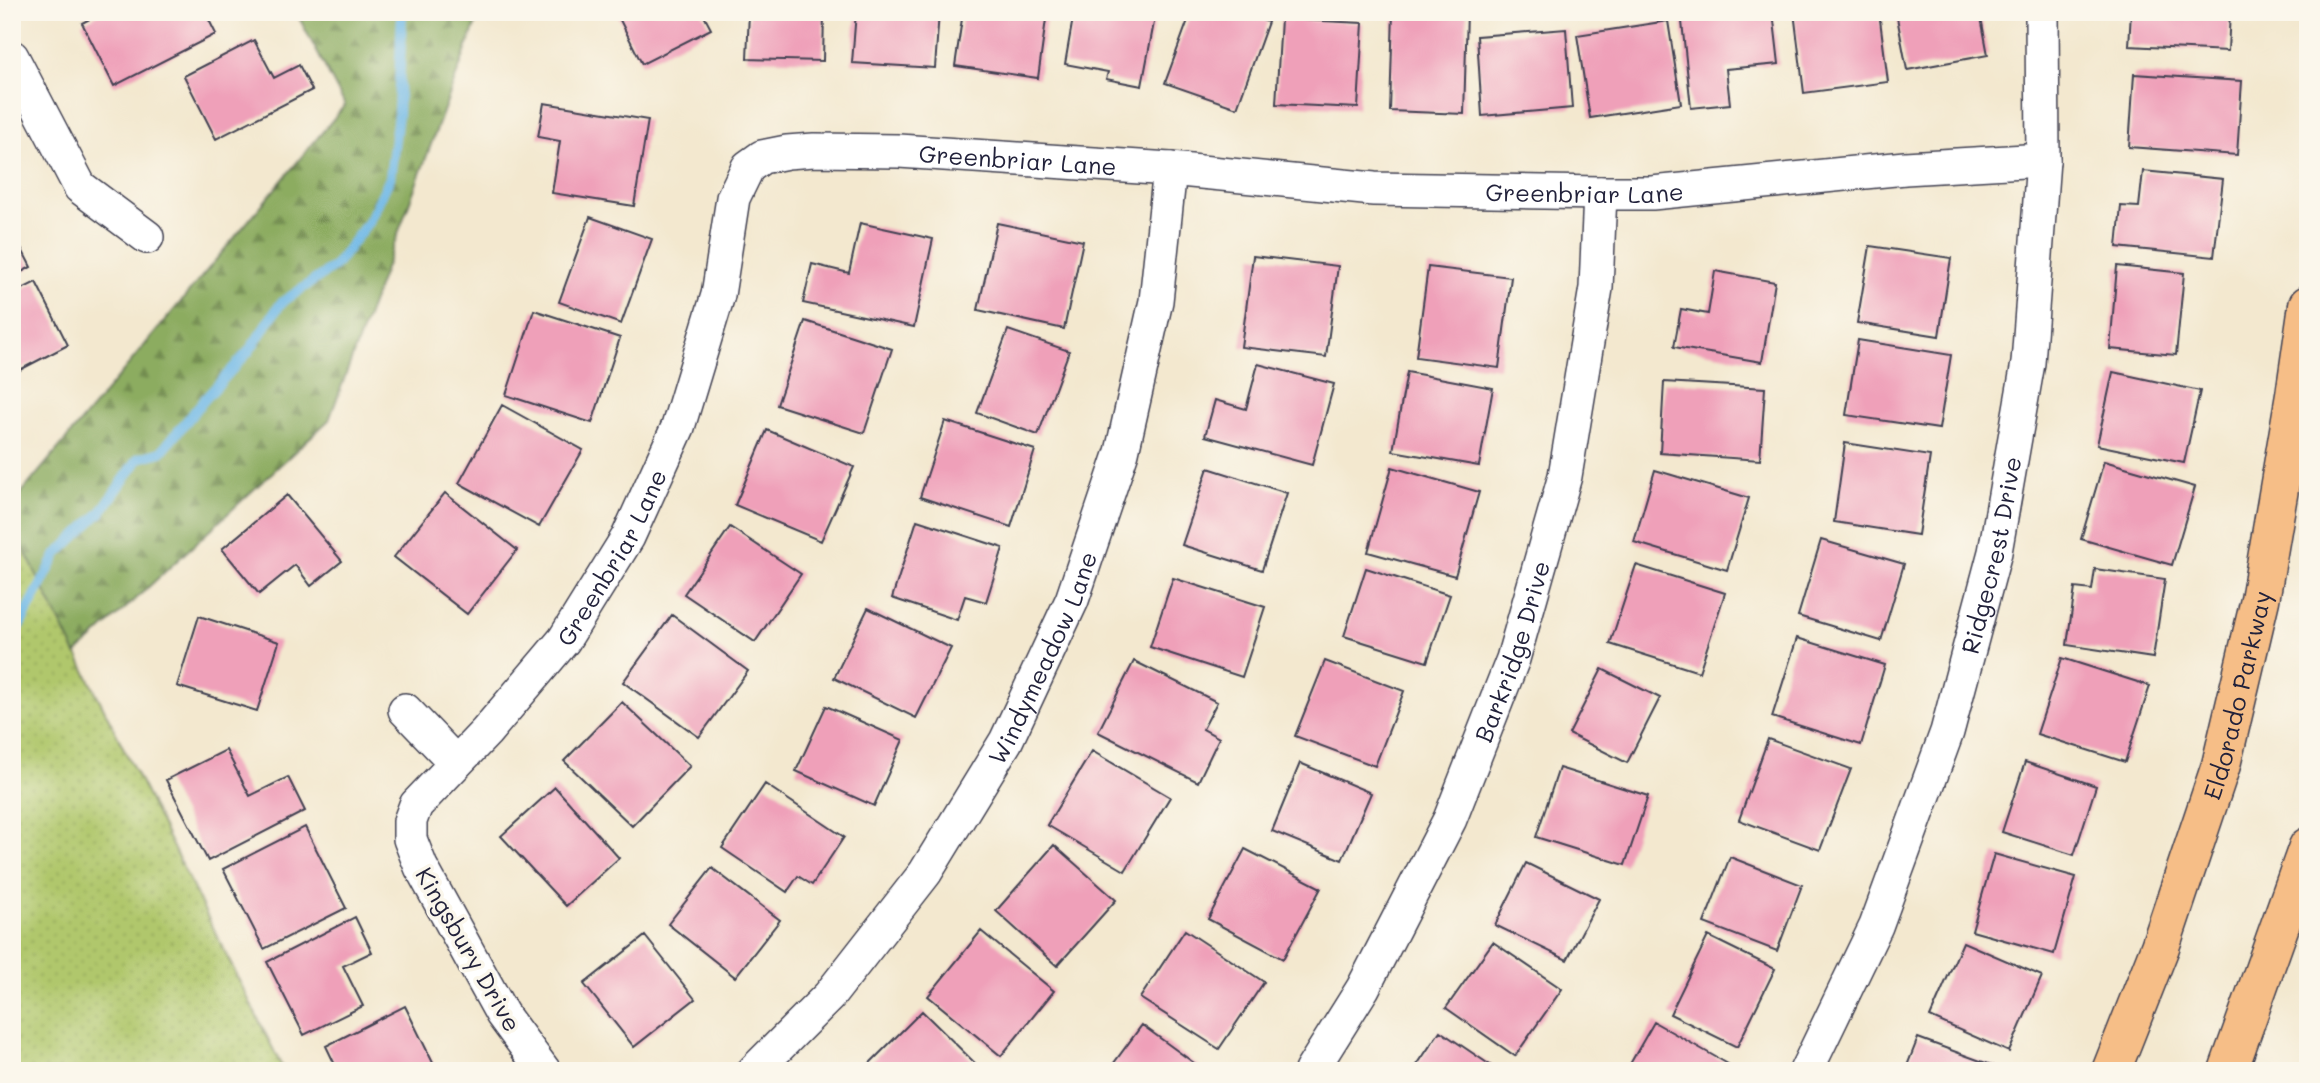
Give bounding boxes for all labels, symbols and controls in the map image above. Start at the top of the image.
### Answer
street label: Greenbriar Lane [918,137,1118,181]
street label: Greenbriar Lane [1485,174,1685,209]
street label: Ridgecrest Drive [1953,454,2027,657]
street label: Greenbriar Lane [549,464,672,651]
street label: Windymeadow Lane [980,547,1103,770]
street label: Barkridge Drive [1466,557,1556,746]
street label: Eldorado Parkway [2195,588,2277,803]
street label: Kingsbury Drive [409,861,529,1037]

